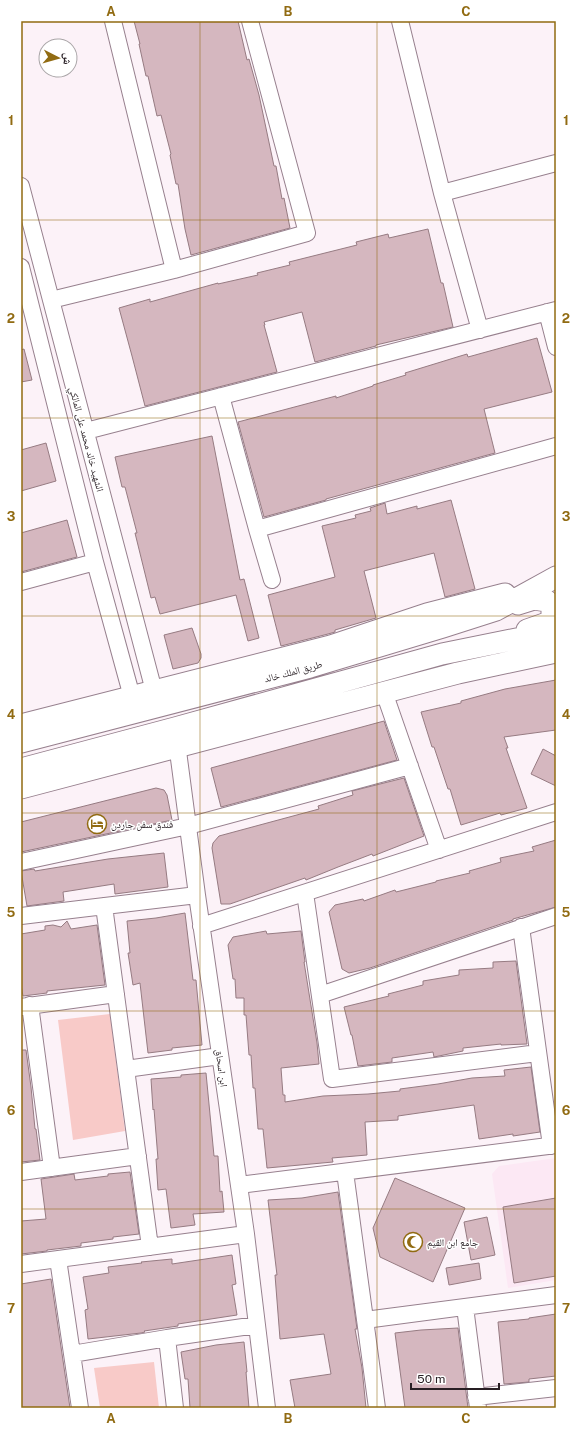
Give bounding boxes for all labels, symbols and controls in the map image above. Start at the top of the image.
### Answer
text: A [106,4,116,19]
text: B [284,4,293,19]
text: C [461,4,471,19]
north arrow [38,38,78,78]
text: ش [59,52,75,66]
text: 1 [8,113,14,128]
text: 1 [563,113,569,128]
text: 2 [7,311,15,326]
text: 2 [562,311,570,326]
street label: الشهيد خالد محمد على المالكي [65,385,107,493]
text: 3 [7,509,16,524]
text: 3 [562,509,571,524]
street label: طريق الملك خالد [263,657,324,685]
text: 4 [7,707,16,722]
text: 4 [562,707,571,722]
hotel icon: فندق سفن جاردن [86,813,108,835]
place label: فندق سفن جاردن [111,818,173,831]
text: 5 [7,905,16,920]
text: 5 [562,905,571,920]
street label: ابن اسحاق [212,1048,231,1088]
text: 6 [7,1103,16,1118]
text: 6 [562,1103,571,1118]
mosque icon: جامع ابن القيم [402,1231,424,1253]
place label: جامع ابن القيم [427,1236,479,1250]
text: 7 [7,1301,15,1316]
text: 7 [562,1301,570,1316]
scale bar [411,1365,499,1391]
text: 50 m [417,1372,445,1386]
text: A [106,1411,116,1426]
text: B [284,1411,293,1426]
text: C [461,1411,471,1426]

